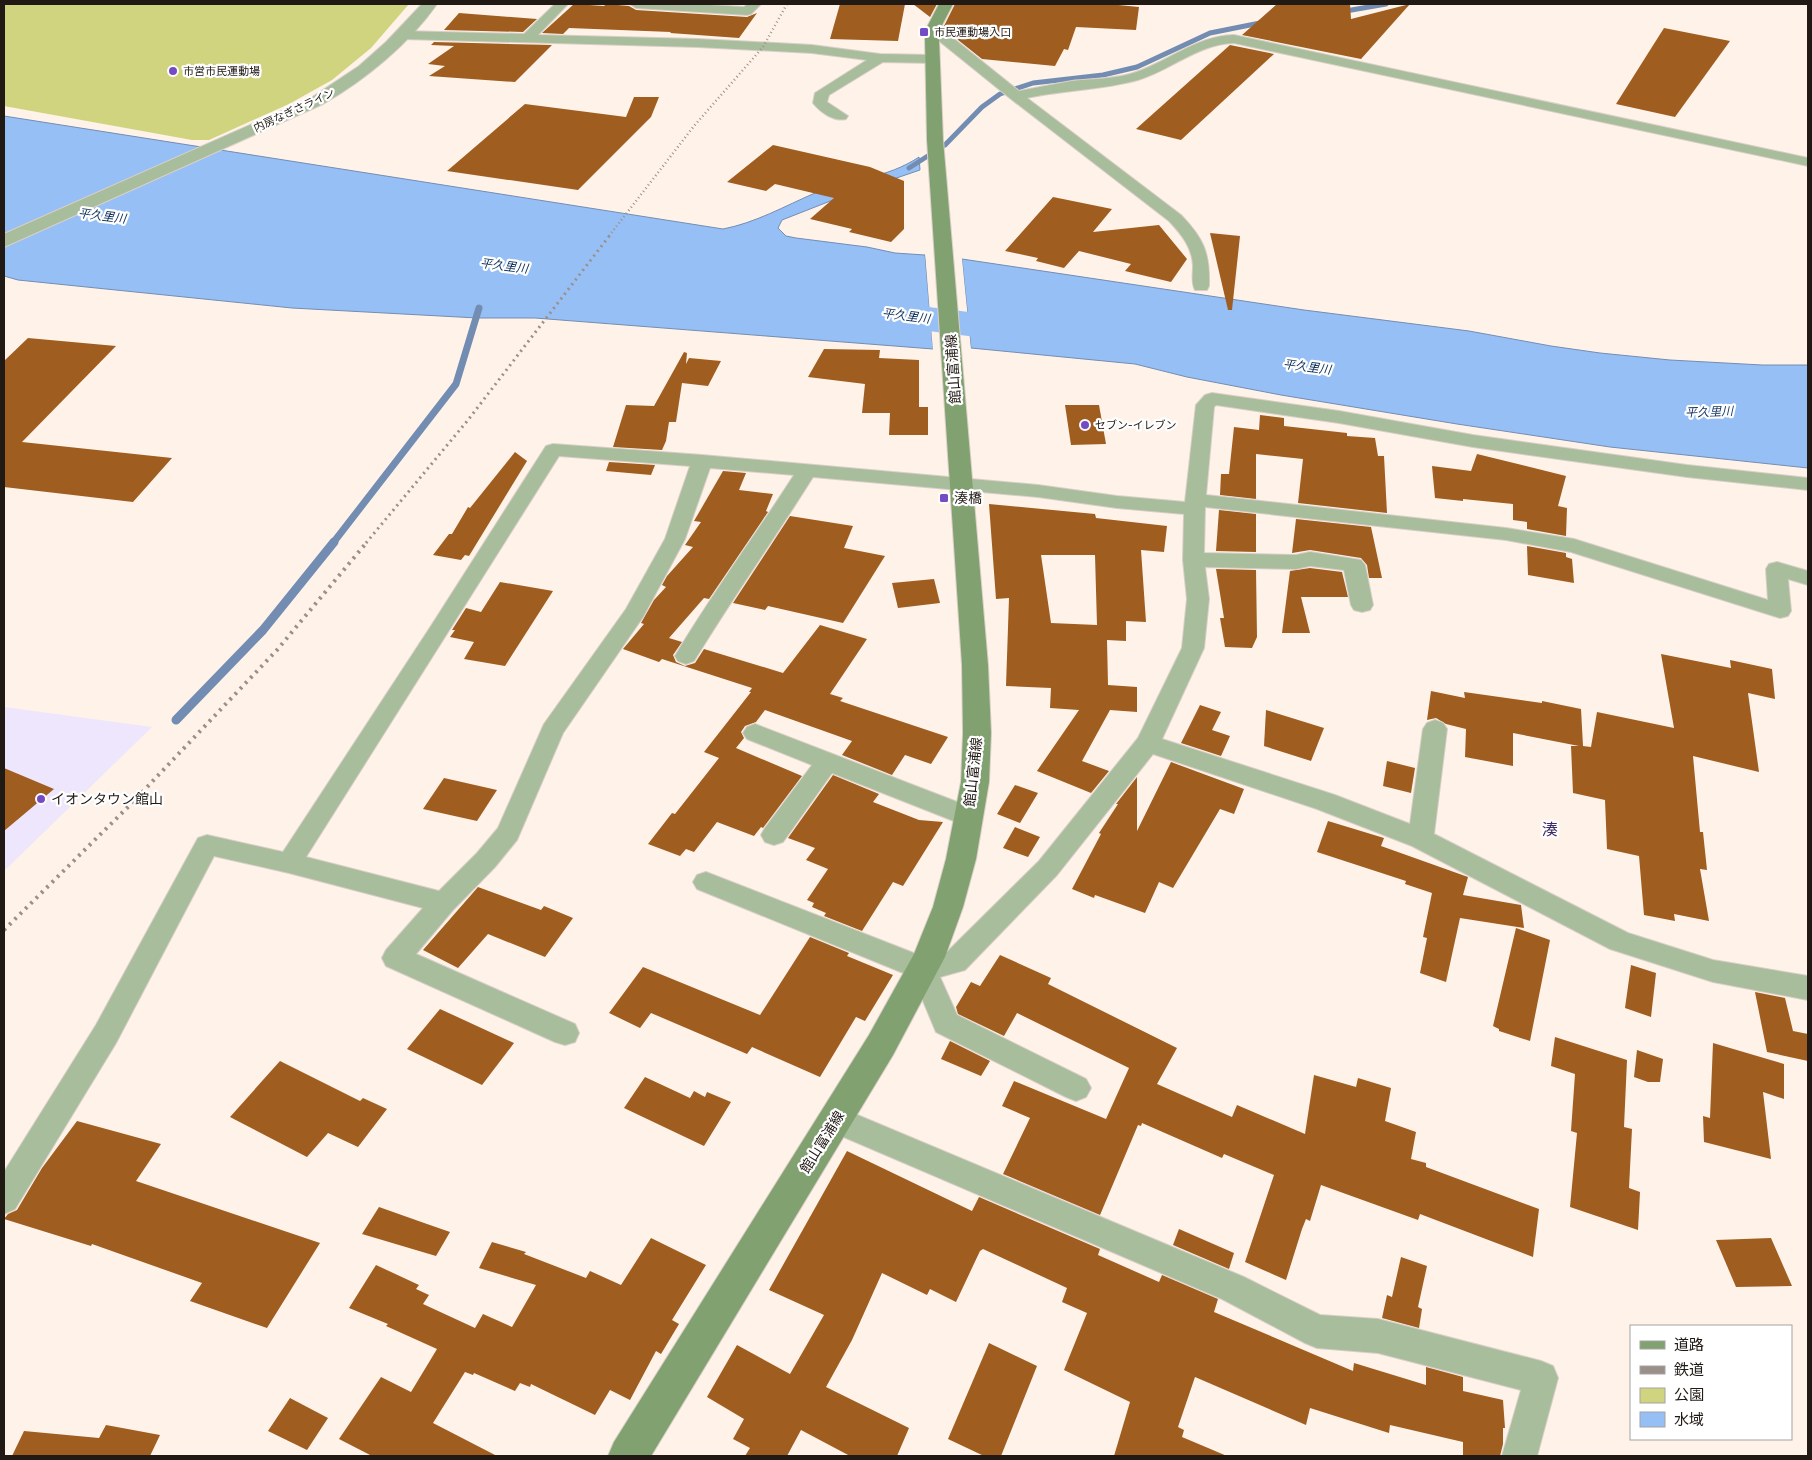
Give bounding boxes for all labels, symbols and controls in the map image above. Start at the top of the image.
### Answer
marker: 市民運動場入口 [918,26,930,38]
place label: 市民運動場入口 [934,26,1011,39]
marker: 市営市民運動場 [167,65,179,77]
place label: 市営市民運動場 [183,65,260,78]
street label: 内房なぎさライン [252,86,337,135]
water label: 平久里川 [77,206,129,226]
water label: 平久里川 [479,256,531,276]
water label: 平久里川 [881,306,933,326]
street label: 館山富浦線 [943,333,964,404]
water label: 平久里川 [1282,357,1334,377]
water label: 平久里川 [1685,404,1735,420]
marker: セブン-イレブン [1079,419,1091,431]
place label: セブン-イレブン [1095,419,1177,432]
place label: 湊橋 [954,490,982,507]
marker: 湊橋 [938,492,950,504]
street label: 館山富浦線 [961,736,986,808]
place label: イオンタウン館山 [51,791,163,808]
marker: イオンタウン館山 [35,793,47,805]
district label: 湊 [1542,820,1558,839]
street label: 館山富浦線 [797,1108,848,1176]
legend [1630,1325,1792,1440]
text: 道路 [1674,1336,1704,1354]
text: 鉄道 [1674,1361,1704,1379]
text: 公園 [1674,1386,1704,1404]
text: 水域 [1674,1411,1704,1429]

